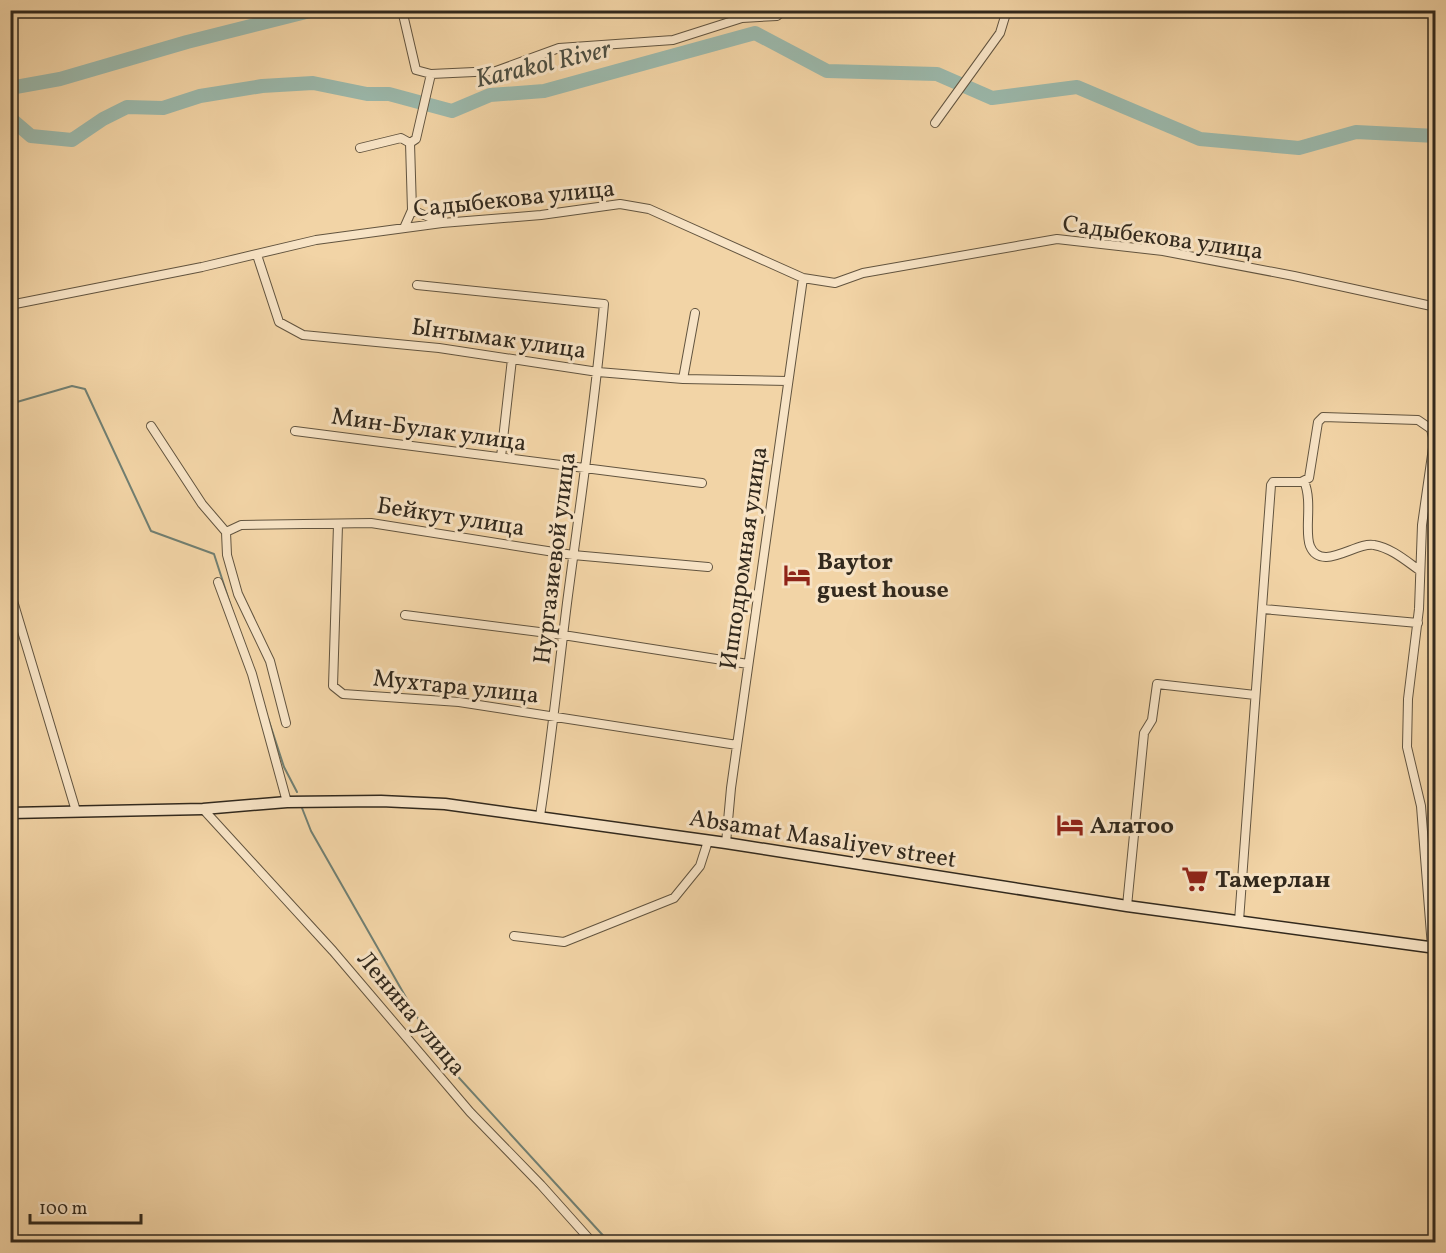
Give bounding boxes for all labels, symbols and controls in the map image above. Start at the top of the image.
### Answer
water label: Karakol River [472,32,615,98]
street label: Садыбекова улица [412,173,617,227]
street label: Садыбекова улица [1060,208,1265,270]
street label: Ынтымак улица [409,311,588,369]
street label: Мин-Булак улица [329,400,528,462]
street label: Ипподромная улица [712,445,777,672]
street label: Нургазиевой улица [526,450,586,666]
street label: Бейкут улица [374,489,527,546]
place label: Baytor guest house [817,546,949,608]
hotel icon: Baytor guest house [782,560,812,590]
street label: Мухтара улица [371,662,540,714]
street label: Absamat Masaliyev street [687,802,959,878]
hotel icon: Алатоо [1055,810,1085,840]
place label: Алатоо [1090,810,1174,844]
supermarket icon: Тамерлан [1180,864,1210,894]
place label: Тамерлан [1215,864,1330,898]
street label: Ленина улица [348,944,473,1084]
scale bar [30,1187,141,1225]
text: 100 m [39,1197,88,1222]

